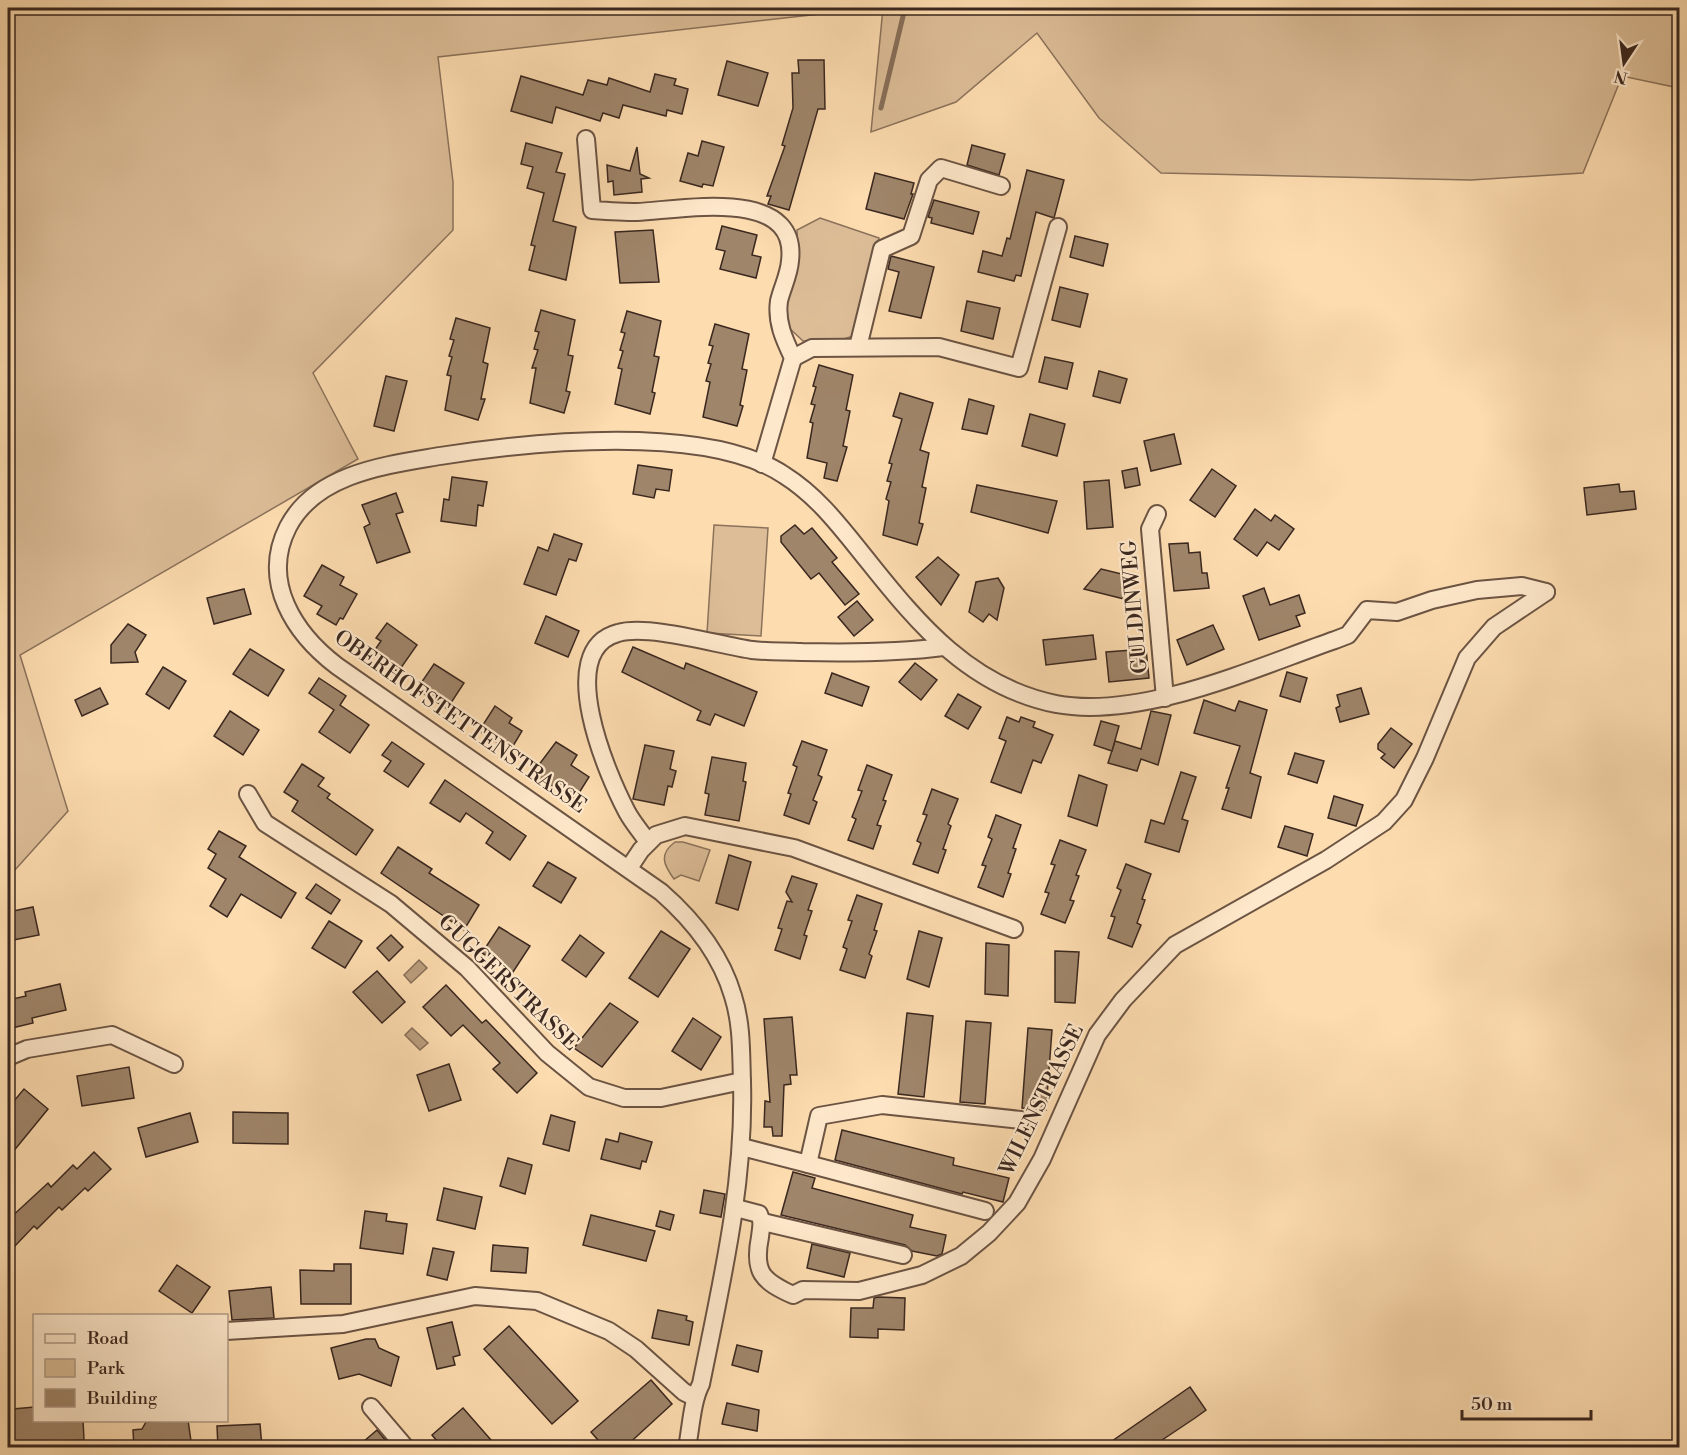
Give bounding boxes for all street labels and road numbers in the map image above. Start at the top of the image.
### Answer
street label: GULDINWEG [1116,539,1154,675]
street label: OBERHOFSTETTENSTRASSE [329,625,591,819]
street label: GUGGERSTRASSE [432,909,584,1057]
street label: WILENSTRASSE [994,1020,1090,1181]

